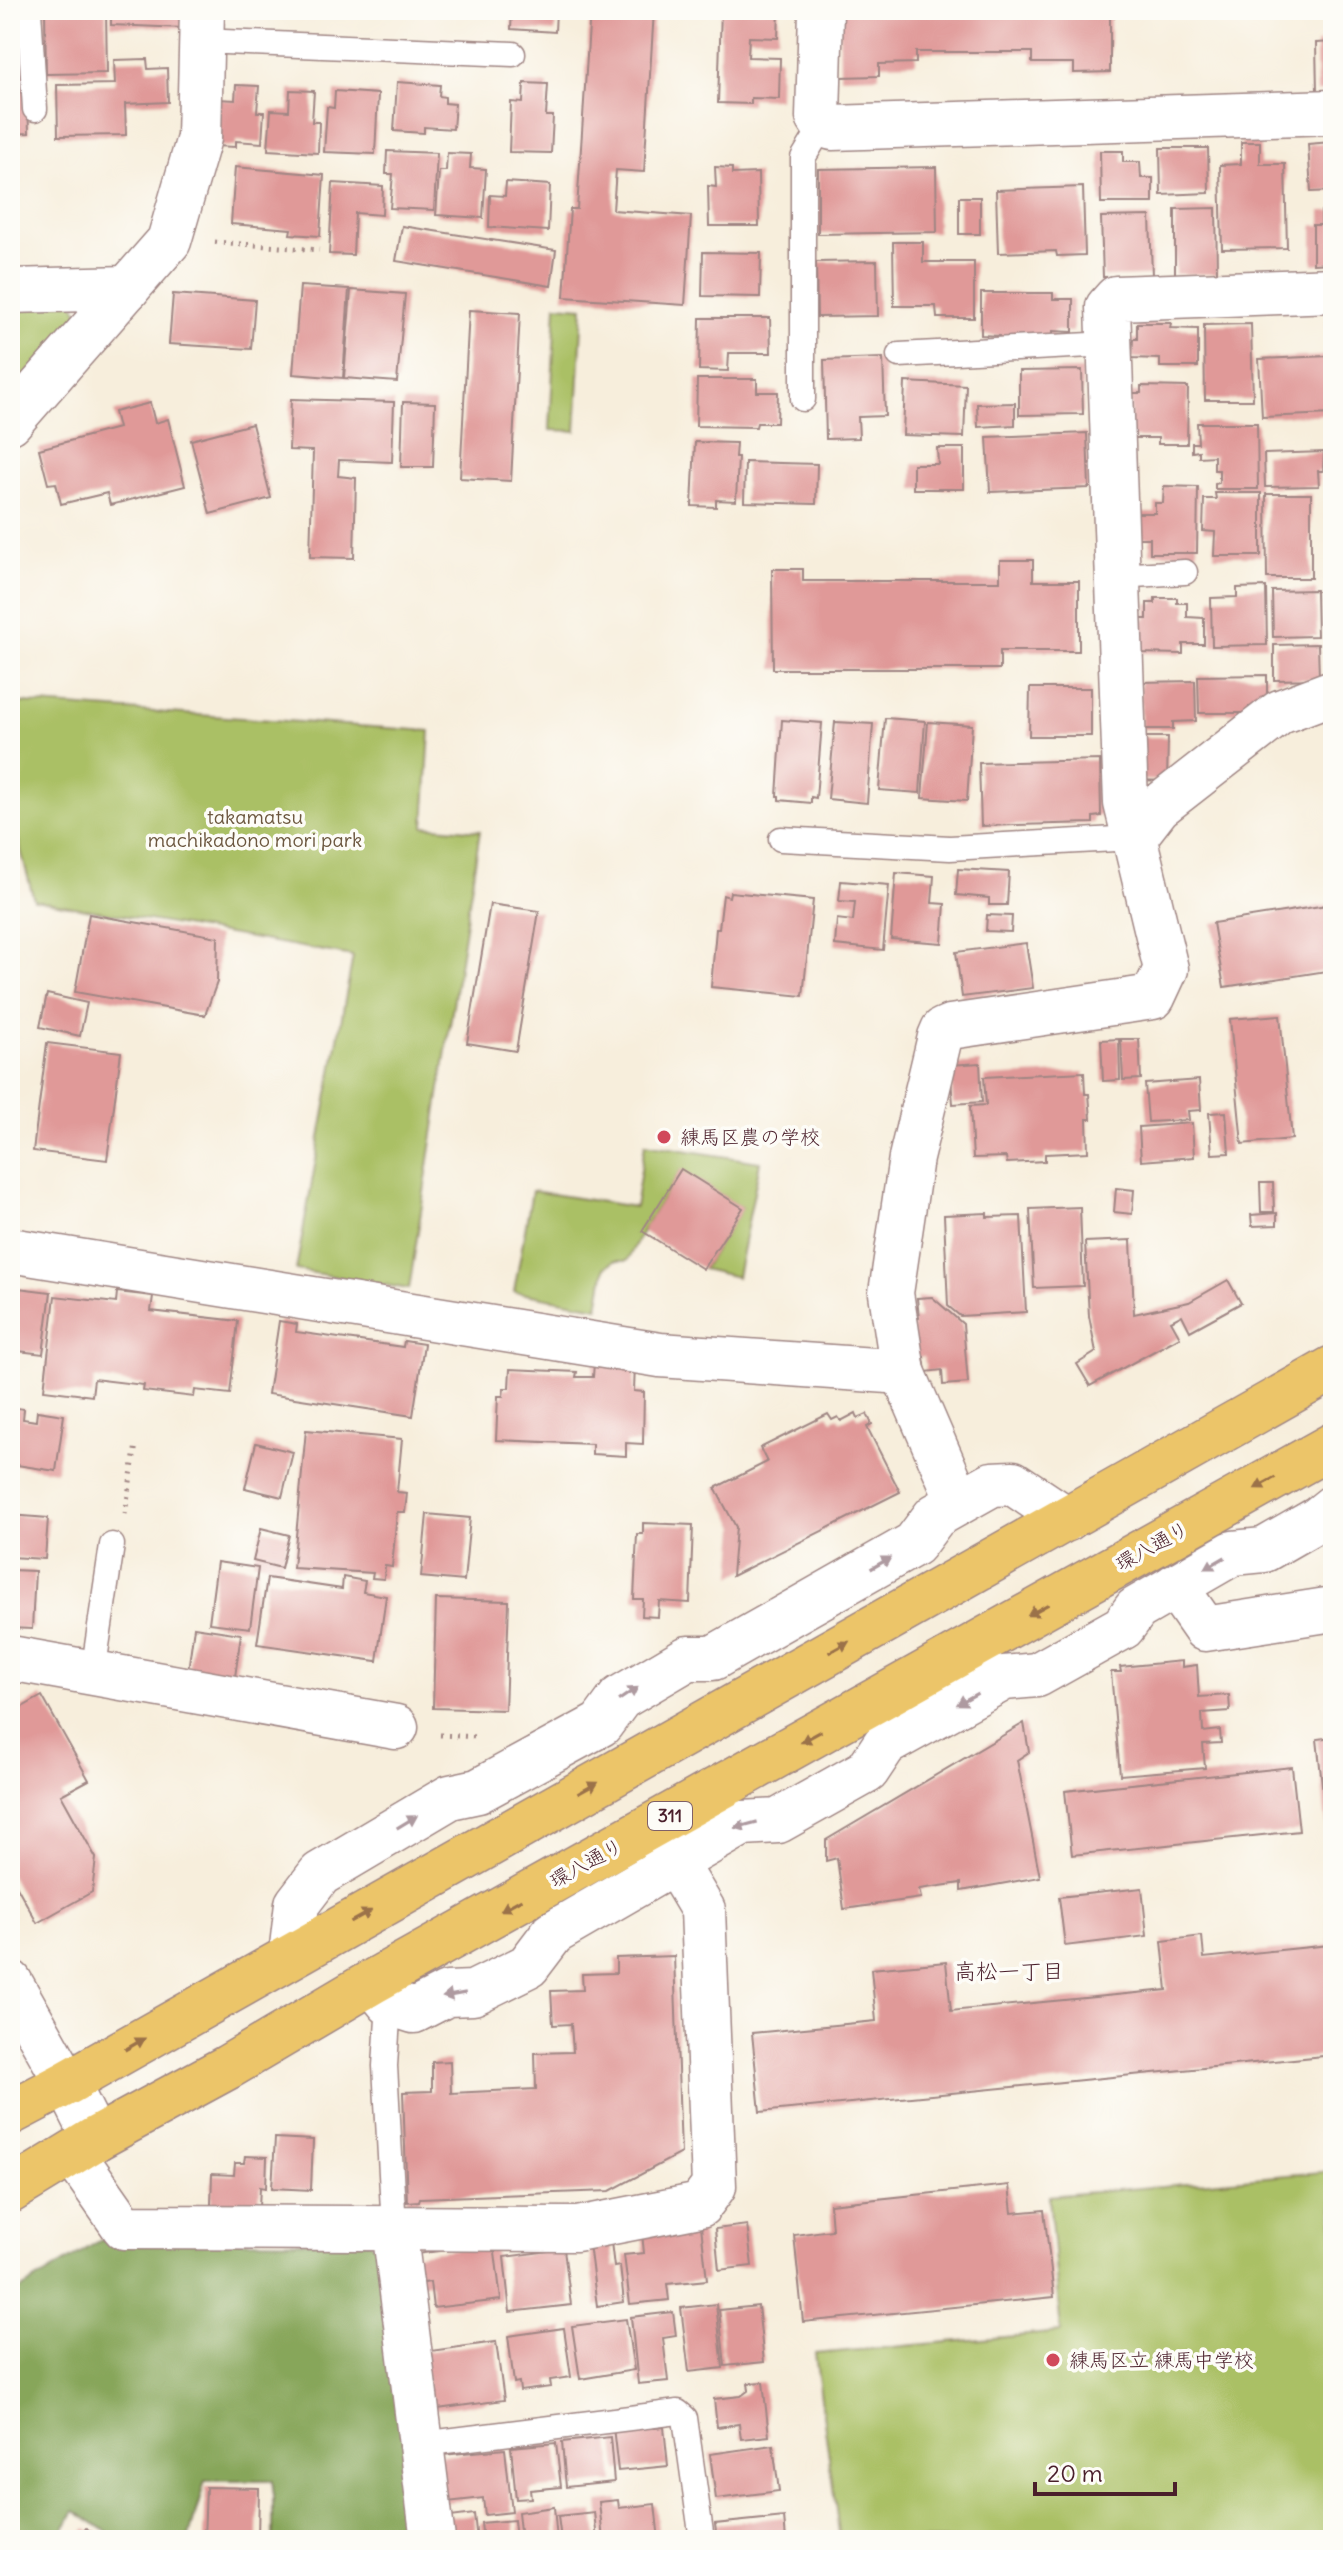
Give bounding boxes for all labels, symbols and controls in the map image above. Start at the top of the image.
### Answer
park label: takamatsu machikadono mori park [148,804,362,852]
place label: 練馬区農の学校 [680,1124,820,1149]
marker: 練馬区農の学校 [655,1128,673,1146]
one-way arrow [1254,1476,1276,1490]
street label: 環八通り [1111,1515,1193,1576]
one-way arrow [870,1556,892,1570]
one-way arrow [1203,1556,1226,1570]
one-way arrow [1027,1603,1049,1617]
one-way arrow [827,1640,850,1654]
one-way arrow [618,1687,639,1702]
one-way arrow [955,1693,978,1706]
one-way arrow [800,1730,822,1744]
one-way arrow [576,1781,599,1795]
road number: 311 [648,1802,692,1830]
one-way arrow [396,1815,418,1829]
one-way arrow [733,1820,758,1832]
street label: 環八通り [545,1832,627,1893]
one-way arrow [500,1898,522,1912]
one-way arrow [350,1909,372,1923]
district label: 高松一丁目 [954,1957,1064,1985]
one-way arrow [441,1989,466,2002]
one-way arrow [124,2037,146,2051]
place label: 練馬区立 練馬中学校 [1069,2347,1254,2372]
marker: 練馬区立 練馬中学校 [1044,2351,1062,2369]
scale bar [1035,2446,1175,2496]
text: 20 m [1047,2458,1103,2488]

